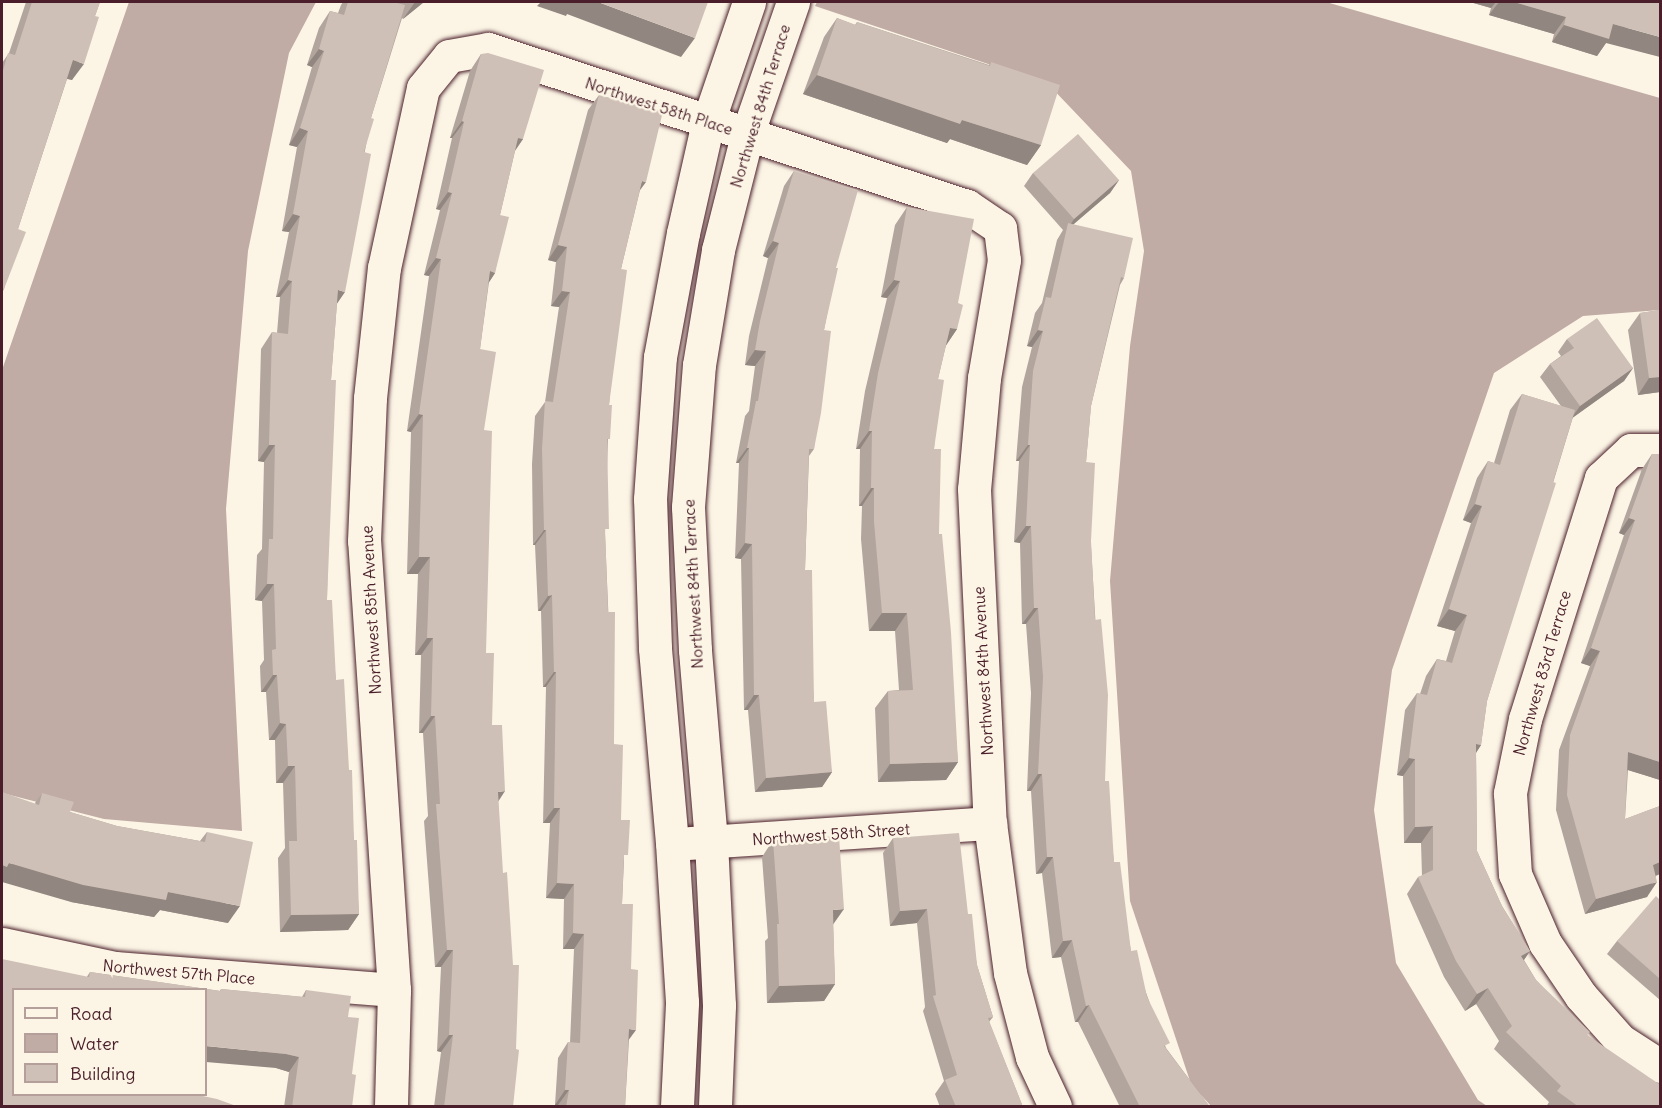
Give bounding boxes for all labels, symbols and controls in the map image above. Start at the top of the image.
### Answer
street label: Northwest 84th Terrace [726,22,794,190]
street label: Northwest 58th Place [583,73,735,139]
street label: Northwest 84th Terrace [679,499,707,669]
street label: Northwest 85th Avenue [357,525,385,695]
street label: Northwest 84th Avenue [969,586,997,756]
street label: Northwest 83rd Terrace [1509,588,1575,758]
street label: Northwest 58th Street [751,819,911,849]
street label: Northwest 57th Place [102,956,256,988]
legend [12,988,207,1096]
text: Road [70,1002,112,1025]
text: Water [70,1032,119,1055]
text: Building [70,1062,135,1085]

